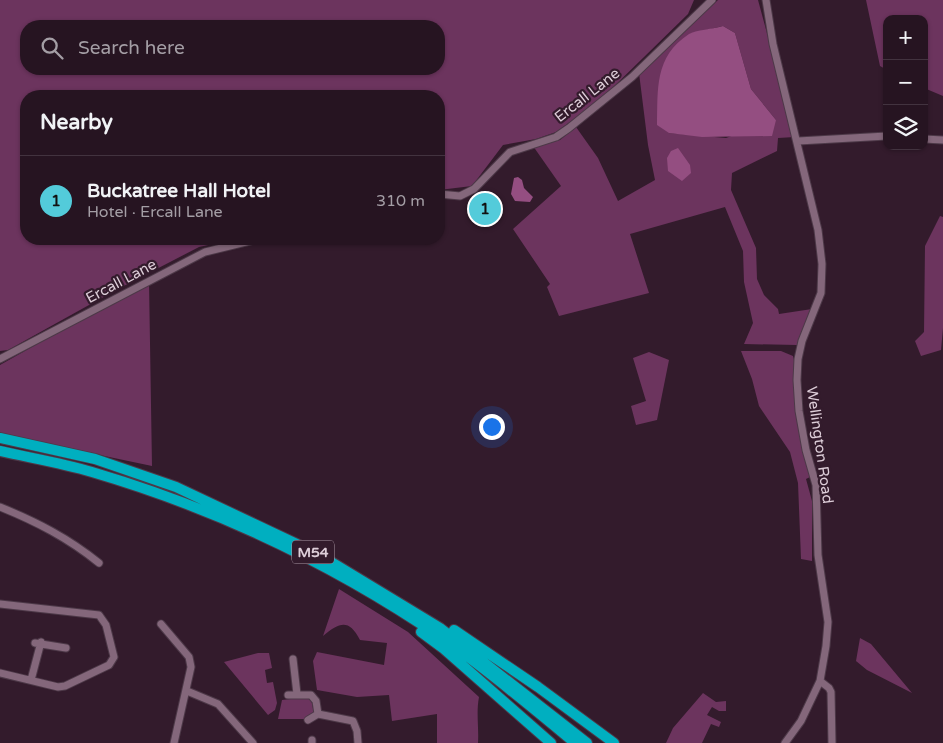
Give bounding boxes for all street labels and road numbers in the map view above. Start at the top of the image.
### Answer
street label: Ercall Lane [551,64,623,126]
street label: Ercall Lane [83,255,159,307]
street label: Wellington Road [803,385,837,505]
road number: M54 [292,540,334,564]

